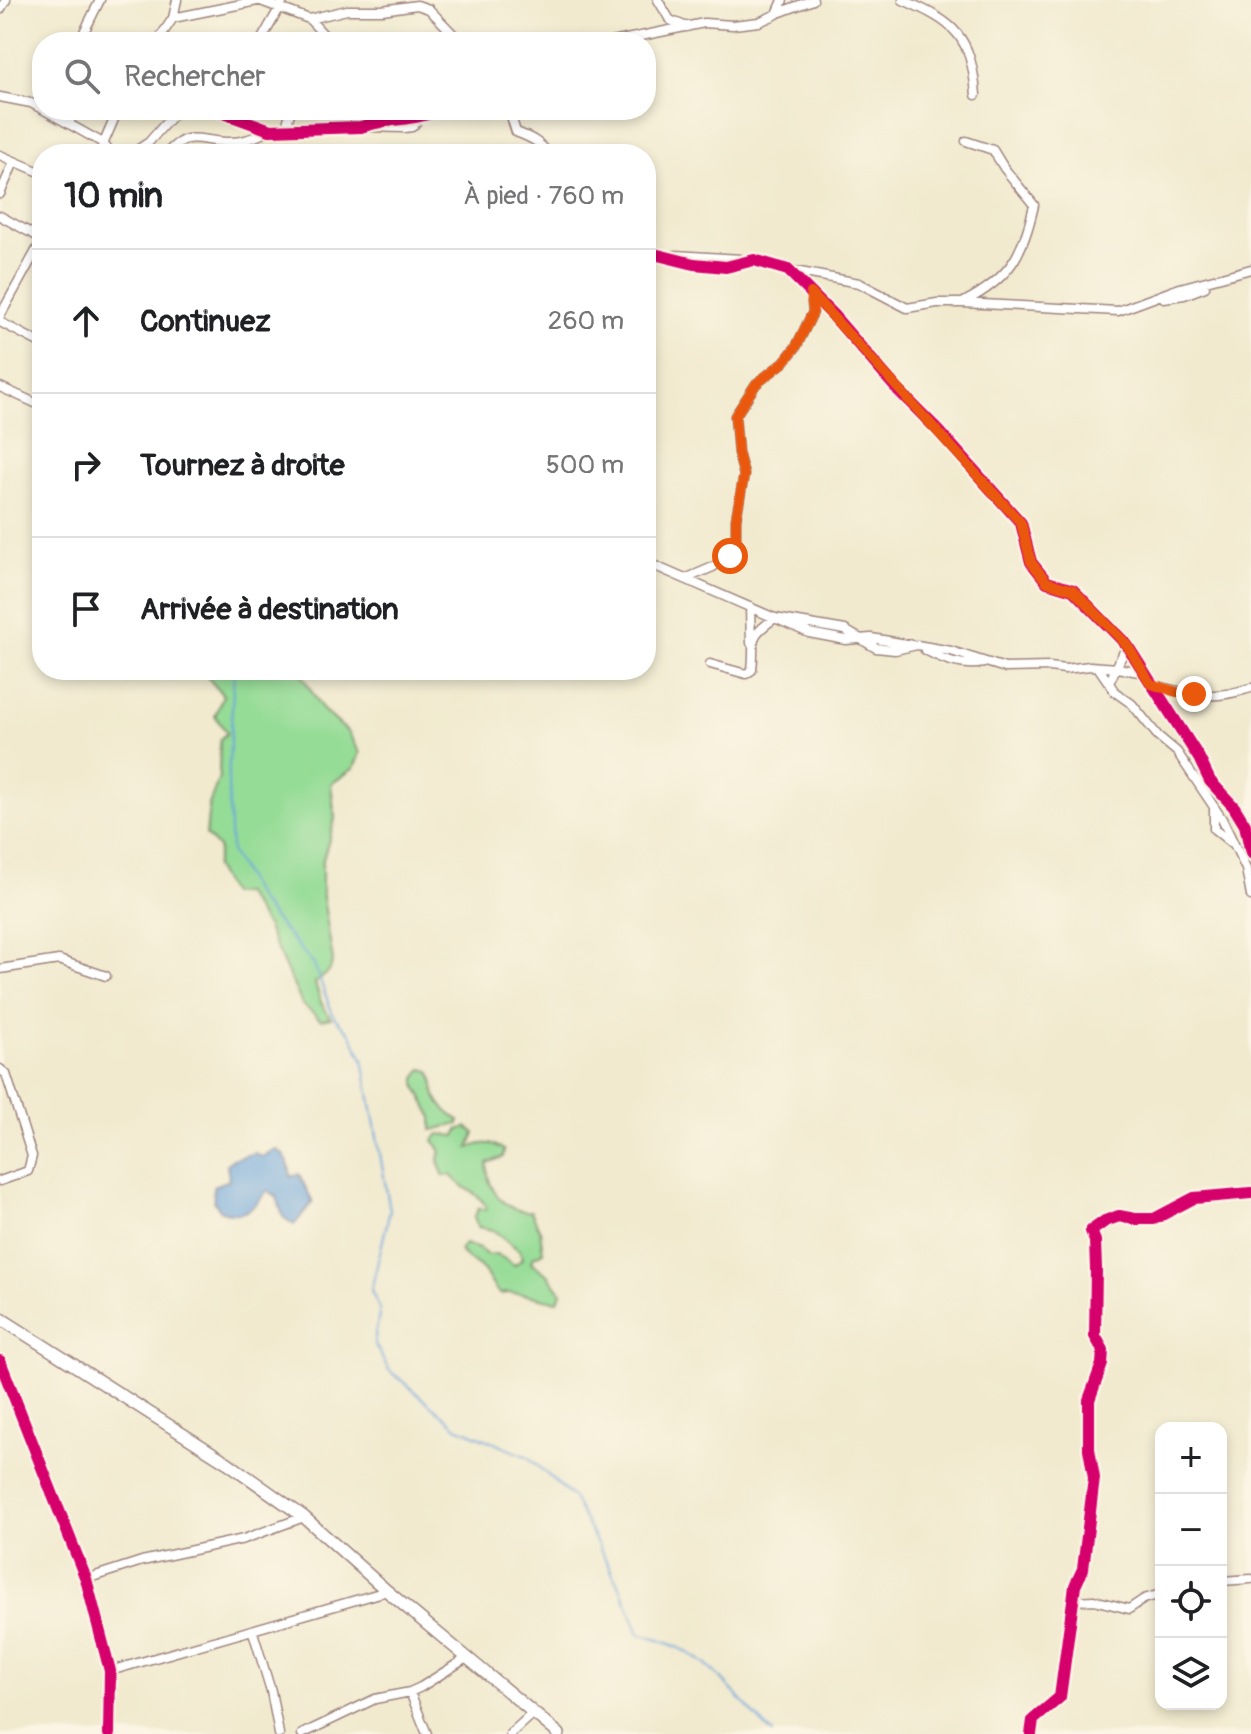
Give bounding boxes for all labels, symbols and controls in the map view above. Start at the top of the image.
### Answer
search box [32,32,656,120]
icon: search [60,54,104,98]
text: Rechercher [124,58,266,95]
text: 10 min [64,175,163,218]
text: À pied · 760 m [463,180,624,212]
icon: ahead [64,299,108,343]
text: Continuez [140,303,271,340]
text: 260 m [548,305,624,337]
icon: right [64,443,108,487]
text: Tournez à droite [140,447,344,484]
text: 500 m [546,449,624,481]
route start [712,538,748,574]
icon: arrive [64,587,108,631]
text: Arrivée à destination [140,591,399,628]
route end [1176,676,1212,712]
map controls [1155,1422,1227,1710]
button: + [1155,1422,1227,1494]
button: − [1155,1494,1227,1566]
button: locate [1155,1566,1227,1638]
button: layers [1155,1638,1227,1710]

